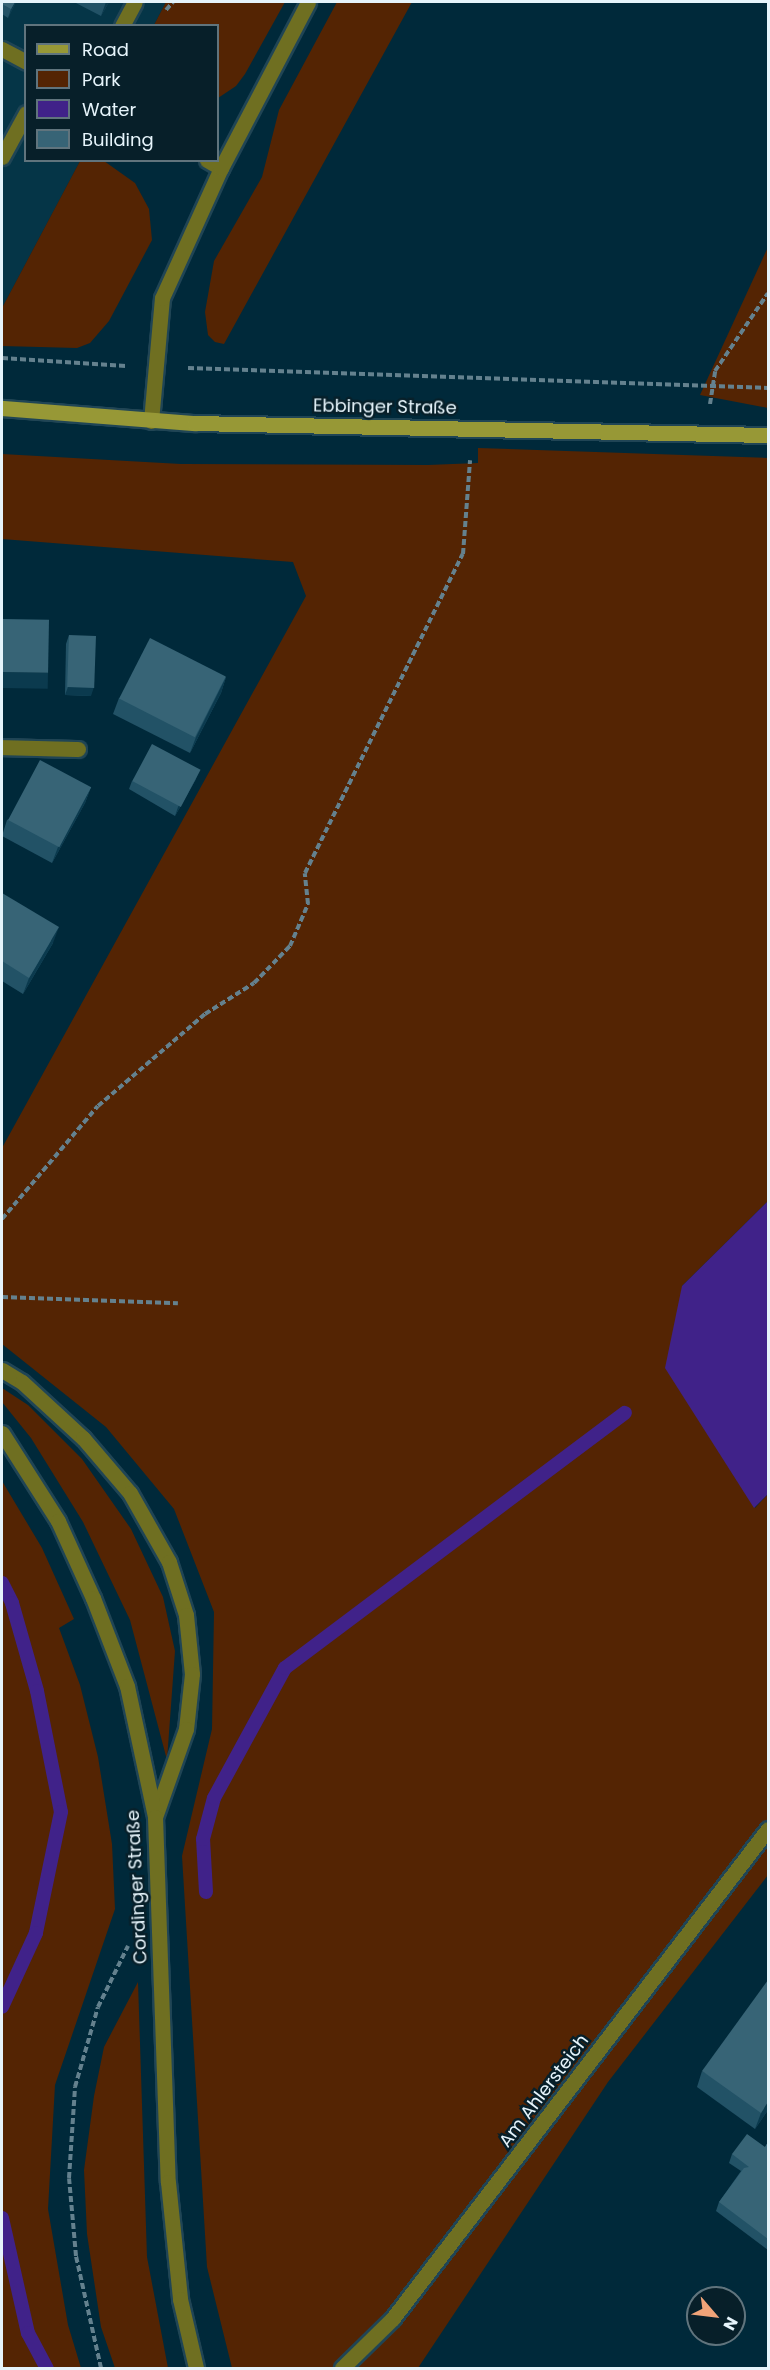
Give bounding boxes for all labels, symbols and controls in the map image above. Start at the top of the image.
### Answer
legend [24,24,219,162]
text: Road [82,37,129,62]
text: Park [82,67,121,92]
text: Water [82,97,136,122]
text: Building [82,127,154,152]
street label: Ebbinger Straße [313,395,457,419]
street label: Cordinger Straße [122,1809,152,1965]
street label: Am Ahlersteich [495,2030,593,2152]
north arrow [686,2286,746,2346]
text: N [718,2313,744,2334]

